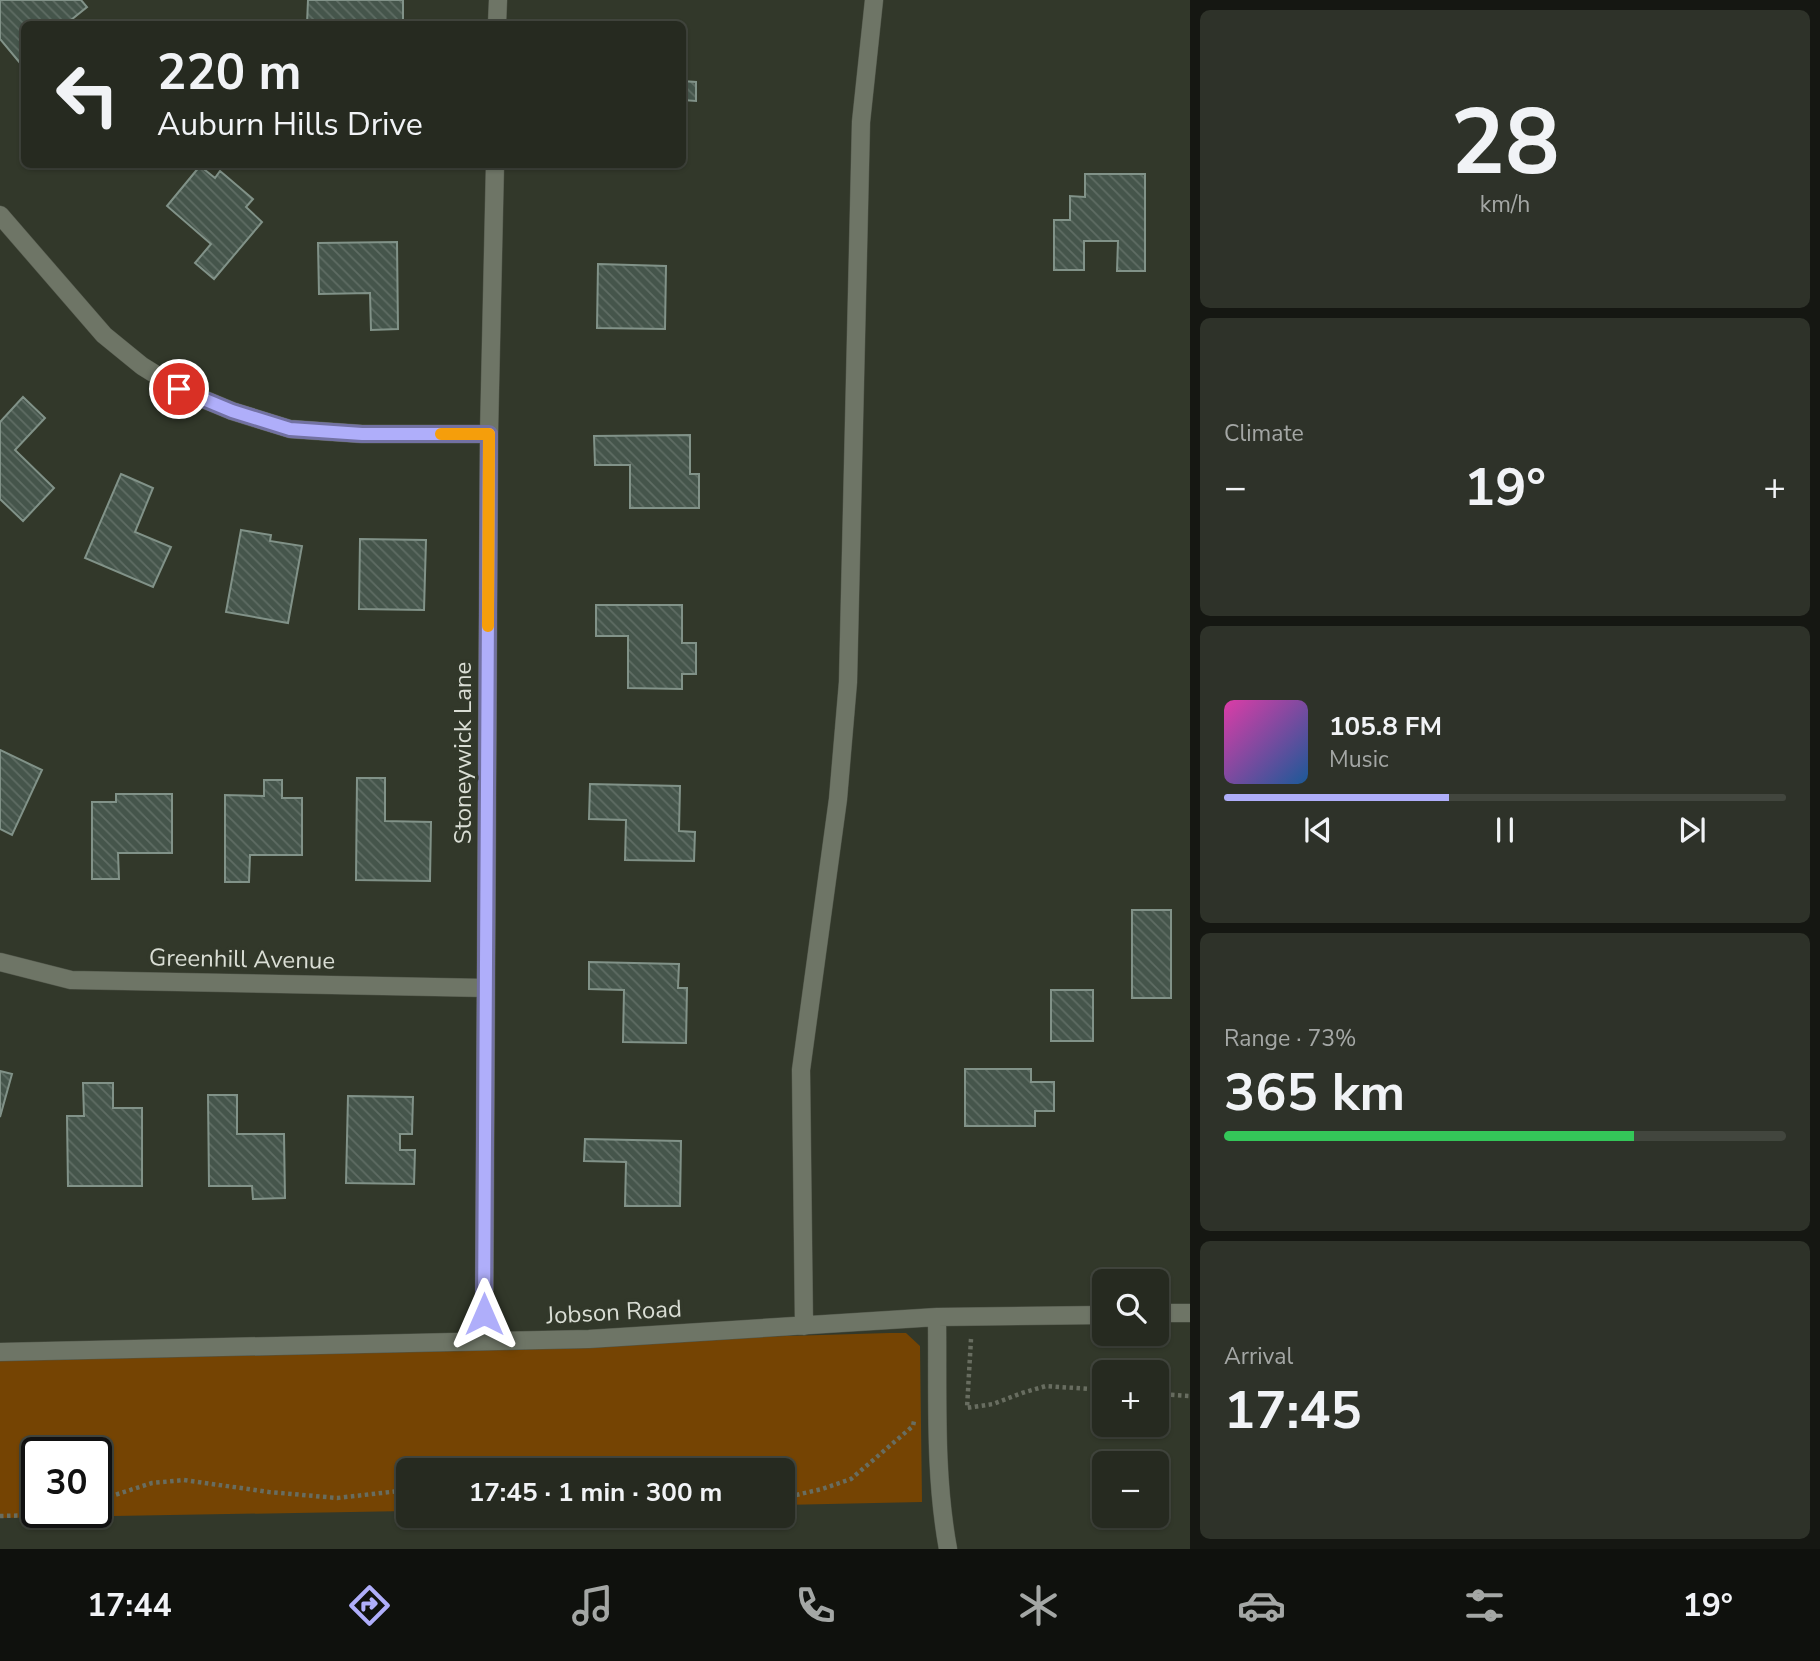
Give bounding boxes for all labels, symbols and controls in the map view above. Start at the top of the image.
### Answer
text: 220 m [157,39,301,106]
icon: left [42,49,133,140]
text: 28 [1450,81,1560,205]
text: Auburn Hills Drive [157,103,423,146]
text: km/h [1480,189,1530,220]
pin [149,359,209,419]
icon: arrive [160,370,198,408]
text: Climate [1224,418,1304,449]
text: 19° [1464,452,1546,523]
text: − [1224,462,1247,513]
text: + [1763,462,1786,513]
street label: Stoneywick Lane [447,662,479,844]
text: 105.8 FM [1329,709,1442,744]
text: Music [1329,744,1389,775]
icon: previous [1299,811,1337,849]
icon: pause [1486,811,1524,849]
icon: next [1673,811,1711,849]
street label: Greenhill Avenue [149,941,335,977]
text: Range · 73% [1224,1023,1356,1054]
text: 365 km [1224,1057,1405,1128]
map controls [1092,1269,1169,1528]
button: search [1092,1269,1169,1346]
position arrow [447,1277,521,1351]
street label: Jobson Road [544,1292,683,1332]
text: Arrival [1224,1341,1293,1372]
button: + [1092,1360,1169,1437]
text: 17:45 [1224,1375,1362,1446]
speed limit sign: 30 [21,1437,112,1528]
button: − [1092,1451,1169,1528]
text: 17:45 · 1 min · 300 m [469,1475,722,1510]
icon: directions [345,1581,394,1630]
icon: music [568,1581,617,1630]
icon: phone [791,1581,840,1630]
icon: climate [1014,1581,1063,1630]
icon: car [1237,1581,1286,1630]
icon: filters [1460,1581,1509,1630]
text: 17:44 [87,1584,172,1627]
text: 19° [1682,1584,1733,1627]

